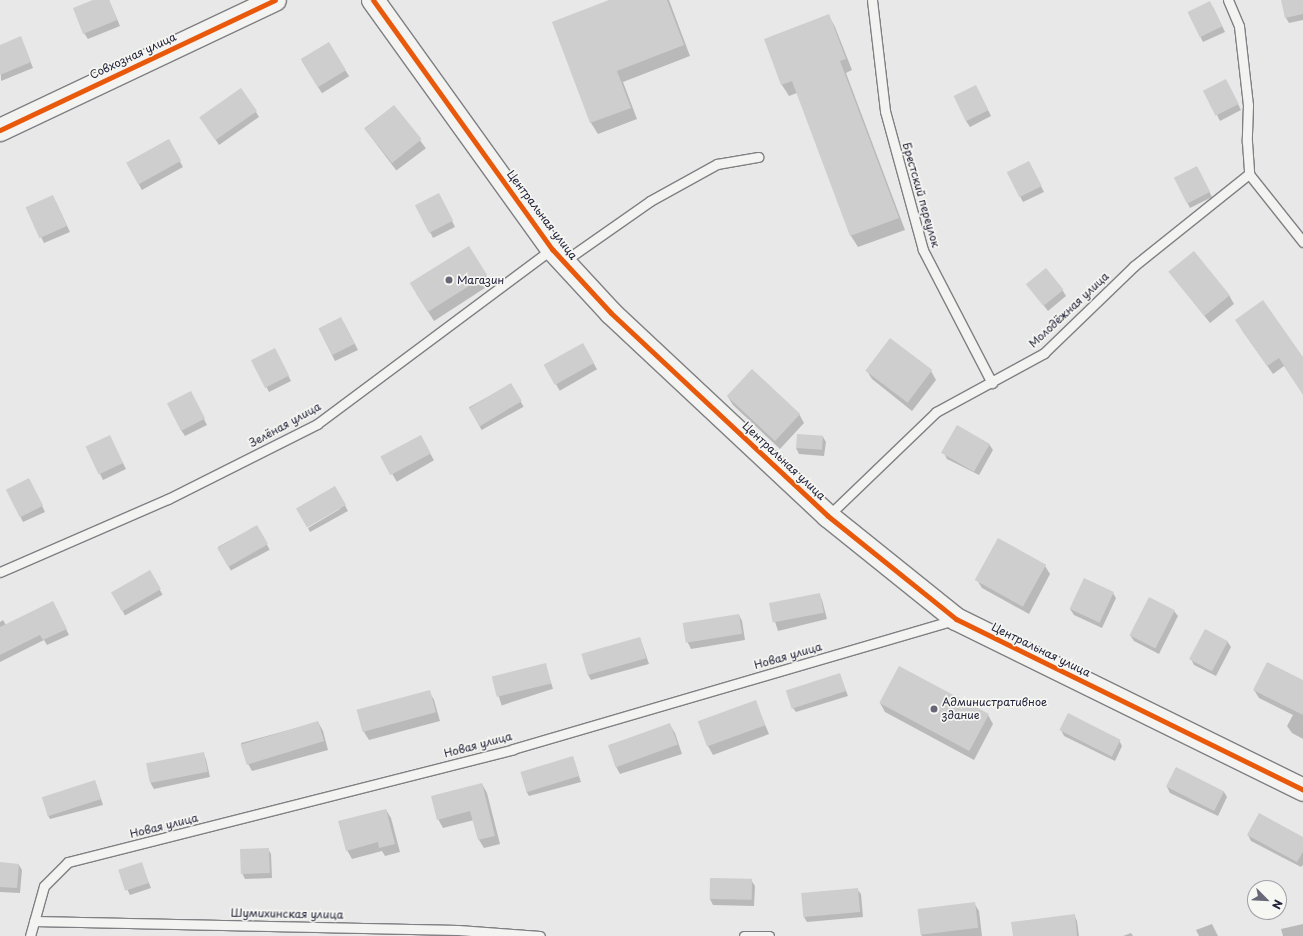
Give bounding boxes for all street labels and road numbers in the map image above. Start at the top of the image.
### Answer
street label: Совхозная улица [87,30,179,82]
street label: Брестский переулок [900,141,942,249]
street label: Центральная улица [504,168,580,262]
street label: Молодёжная улица [1026,269,1112,351]
street label: Зелёная улица [247,400,323,450]
street label: Центральная улица [740,419,828,503]
street label: Центральная улица [989,620,1093,680]
street label: Новая улица [752,640,824,672]
street label: Новая улица [442,730,514,760]
street label: Новая улица [128,811,200,841]
street label: Шумихинская улица [230,906,344,922]

